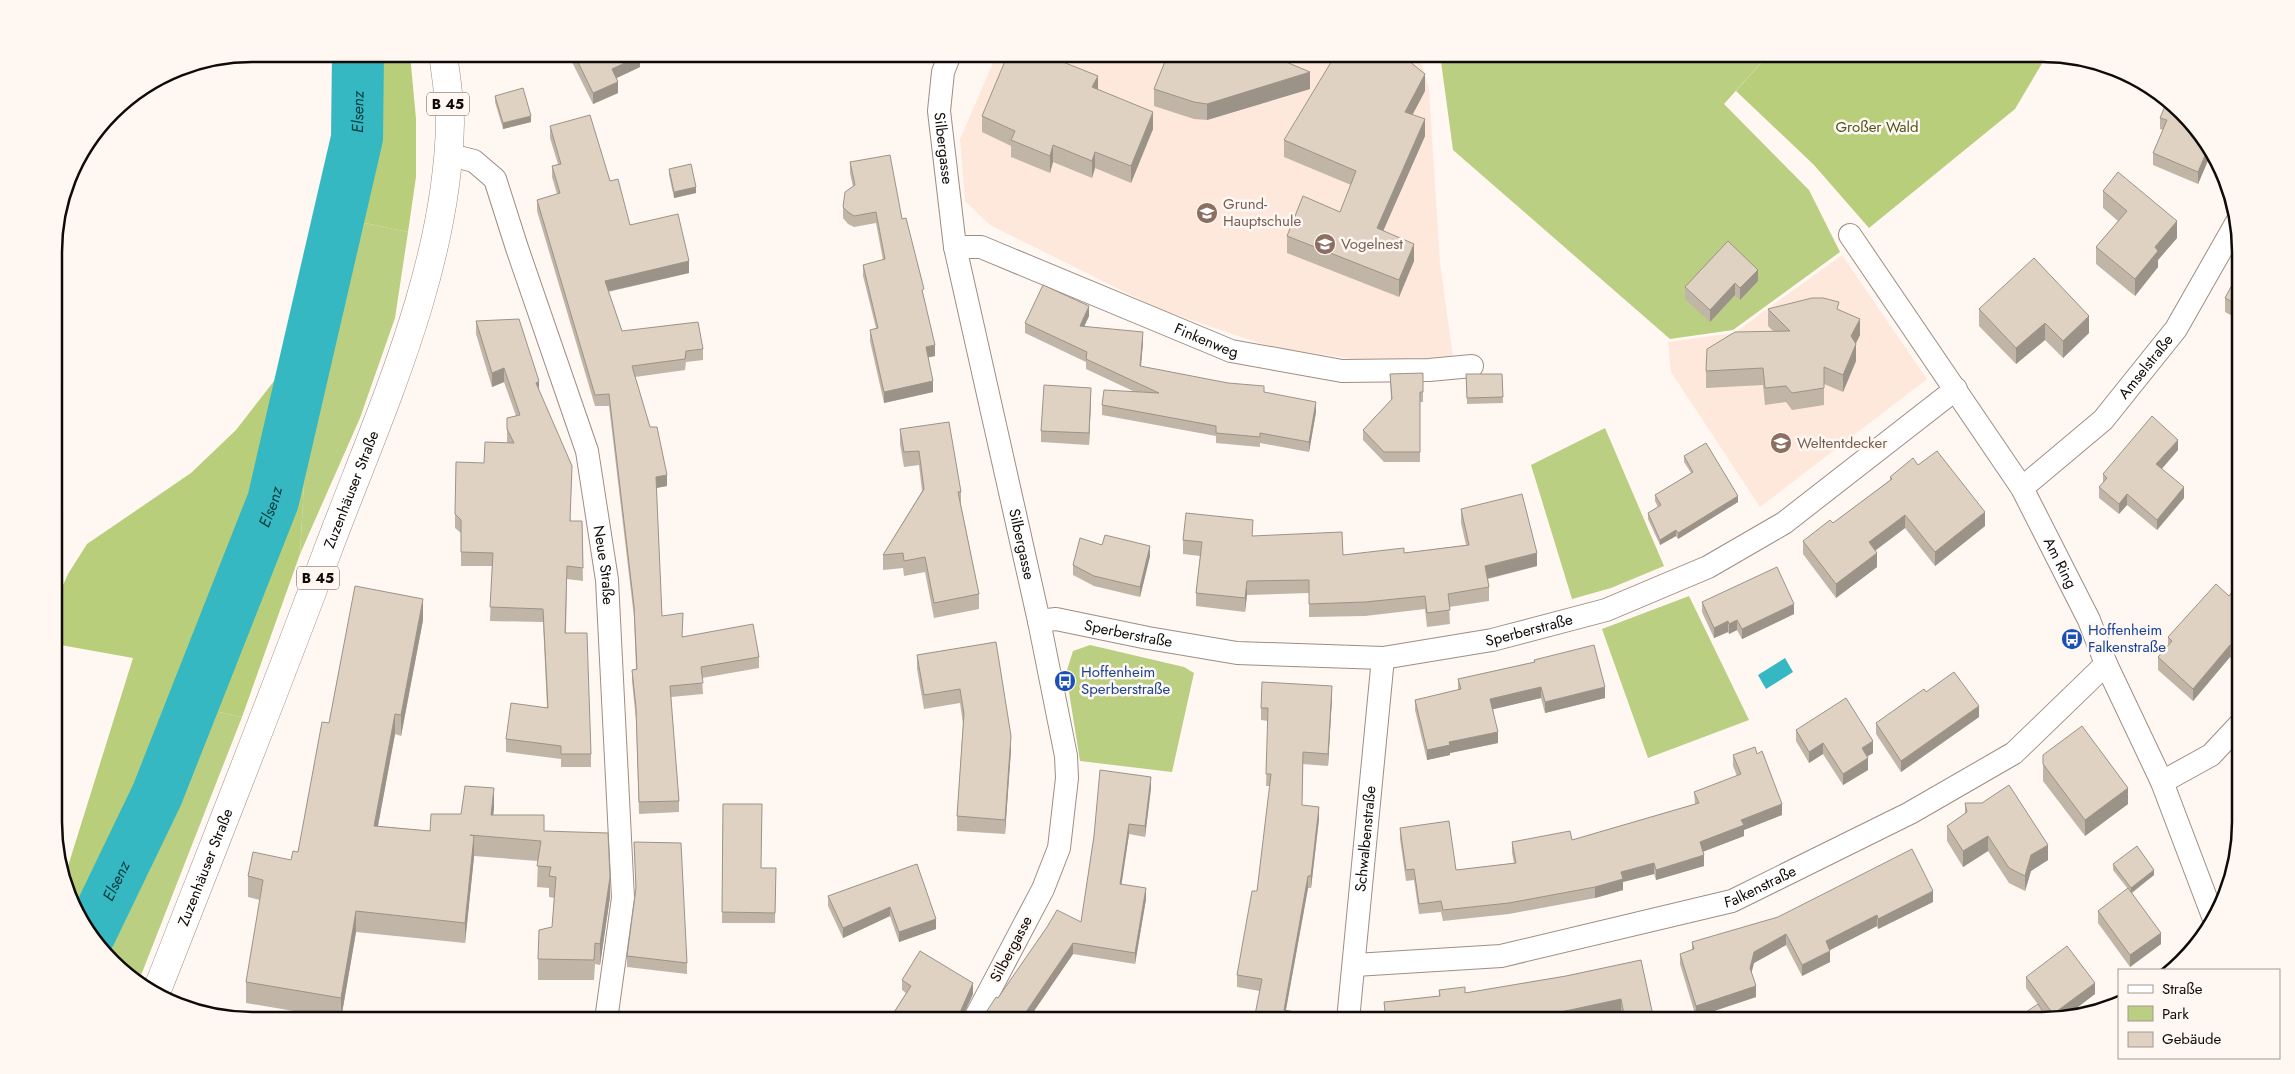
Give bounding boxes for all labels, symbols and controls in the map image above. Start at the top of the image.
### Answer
water label: Elsenz [346,90,370,133]
road number: B 45 [427,92,469,116]
street label: Silbergasse [928,111,959,186]
park label: Großer Wald [1835,116,1919,138]
place label: Grund- Hauptschule [1223,193,1301,232]
school or university icon: Grund- Hauptschule [1195,201,1219,225]
school or university icon: Vogelnest [1313,232,1337,256]
place label: Vogelnest [1341,233,1403,255]
street label: Finkenweg [1171,318,1240,363]
street label: Amselstraße [2113,330,2179,404]
street label: Zuzenhäuser Straße [318,427,384,552]
school or university icon: Weltentdecker [1769,431,1793,455]
place label: Weltentdecker [1797,432,1888,454]
water label: Elsenz [253,484,288,531]
street label: Silbergasse [1003,506,1040,582]
street label: Neue Straße [588,524,619,606]
street label: Am Ring [2038,534,2082,592]
road number: B 45 [297,566,339,590]
street label: Sperberstraße [1484,608,1575,652]
street label: Sperberstraße [1082,614,1174,653]
place label: Hoffenheim Falkenstraße [2088,619,2166,658]
bus stop icon: Hoffenheim Falkenstraße [2060,627,2084,651]
place label: Hoffenheim Sperberstraße [1081,661,1171,700]
bus stop icon: Hoffenheim Sperberstraße [1053,669,1077,693]
street label: Schwalbenstraße [1349,785,1382,893]
street label: Zuzenhäuser Straße [172,805,239,930]
water label: Elsenz [97,857,136,905]
street label: Falkenstraße [1722,860,1800,913]
street label: Silbergasse [984,912,1038,986]
legend [2118,969,2280,1059]
text: Straße [2162,978,2203,1000]
text: Park [2162,1003,2189,1025]
text: Gebäude [2162,1028,2222,1050]

